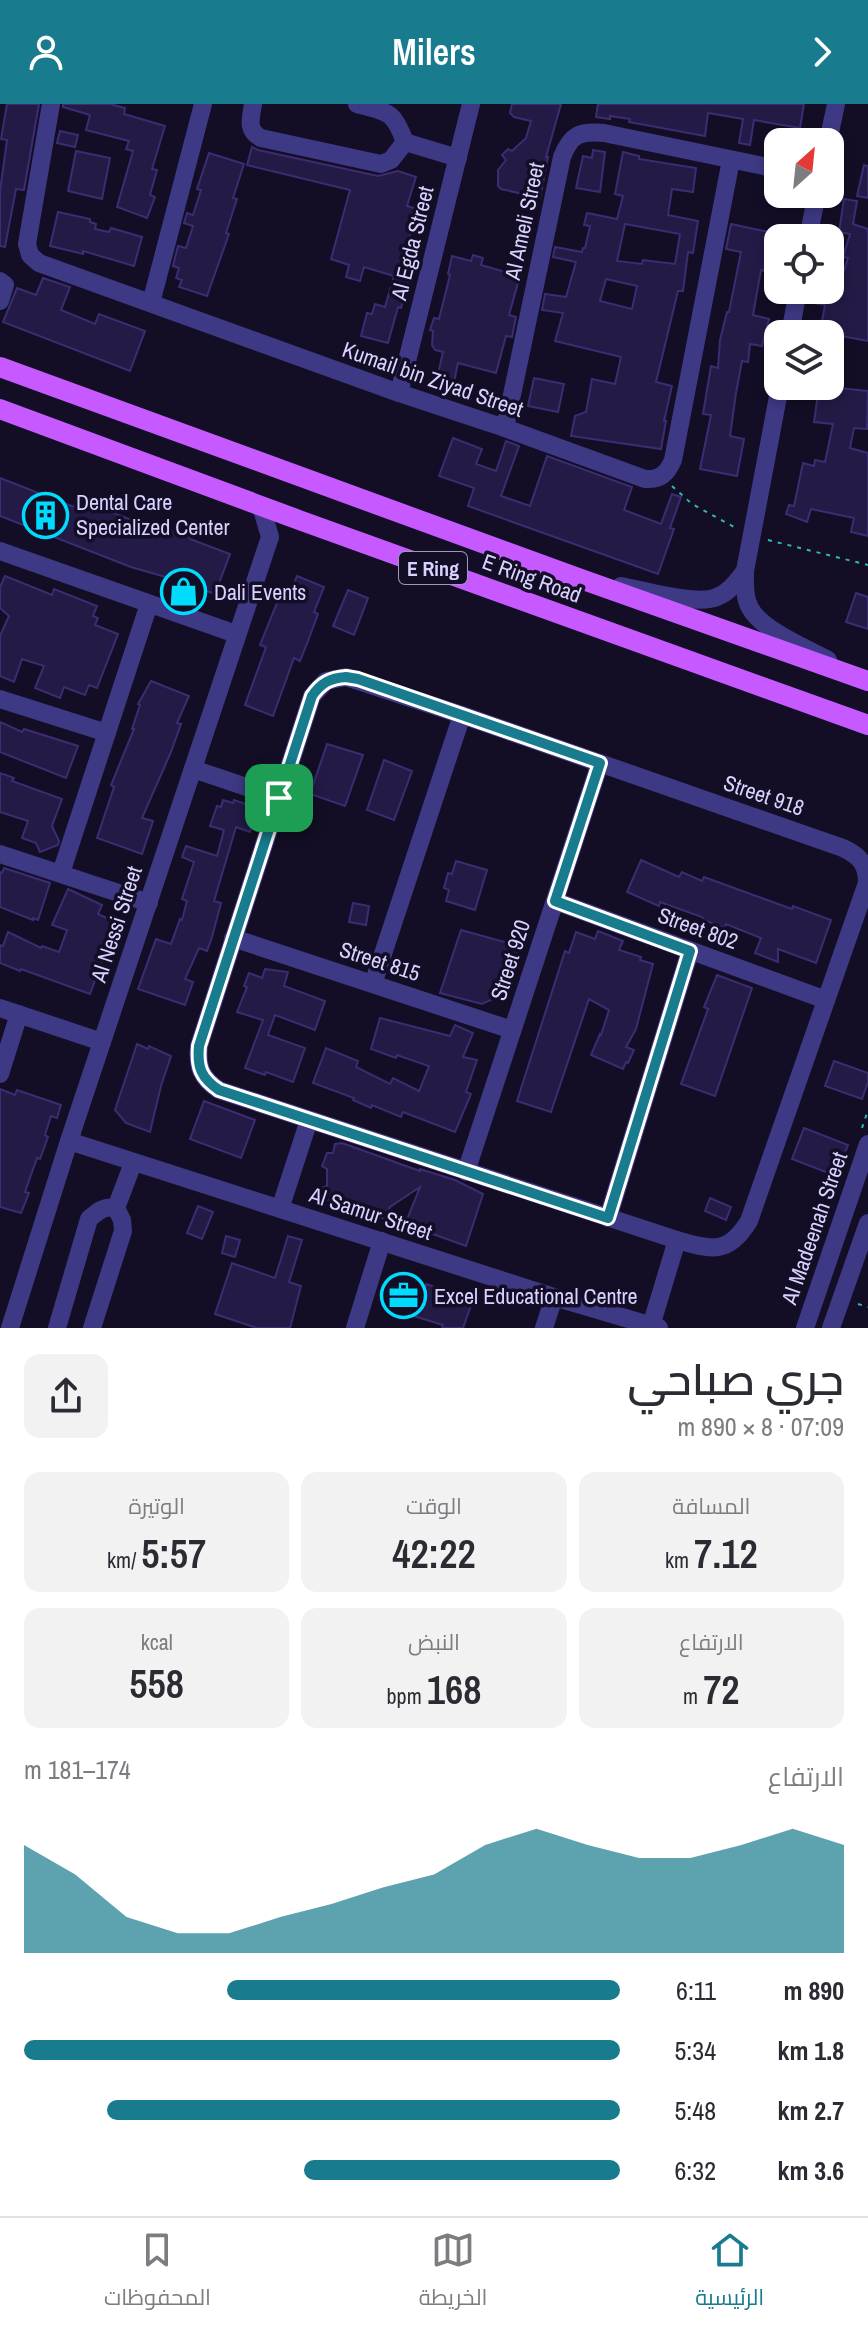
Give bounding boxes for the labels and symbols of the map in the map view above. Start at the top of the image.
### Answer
north arrow [764,128,844,208]
street label: Al Ameli Street [497,160,551,283]
street label: Al Egda Street [383,183,441,304]
street label: Kumail bin Ziyad Street [339,334,527,424]
place label: Dental Care Specialized Center [76,487,229,542]
building icon: Dental Care Specialized Center [21,491,69,539]
street label: E Ring Road [478,546,586,610]
road number: E Ring [399,552,467,584]
shop icon: Dali Events [159,568,207,616]
place label: Dali Events [214,577,306,607]
pin [245,764,313,832]
street label: Street 918 [720,767,808,823]
street label: Al Nessi Street [83,862,149,987]
street label: Street 802 [654,900,742,956]
street label: Street 920 [483,916,537,1004]
street label: Street 815 [336,934,424,988]
street label: Al Madeenah Street [774,1148,854,1309]
street label: Al Samur Street [305,1179,436,1247]
office icon: Excel Educational Centre [379,1272,427,1320]
place label: Excel Educational Centre [434,1281,638,1311]

